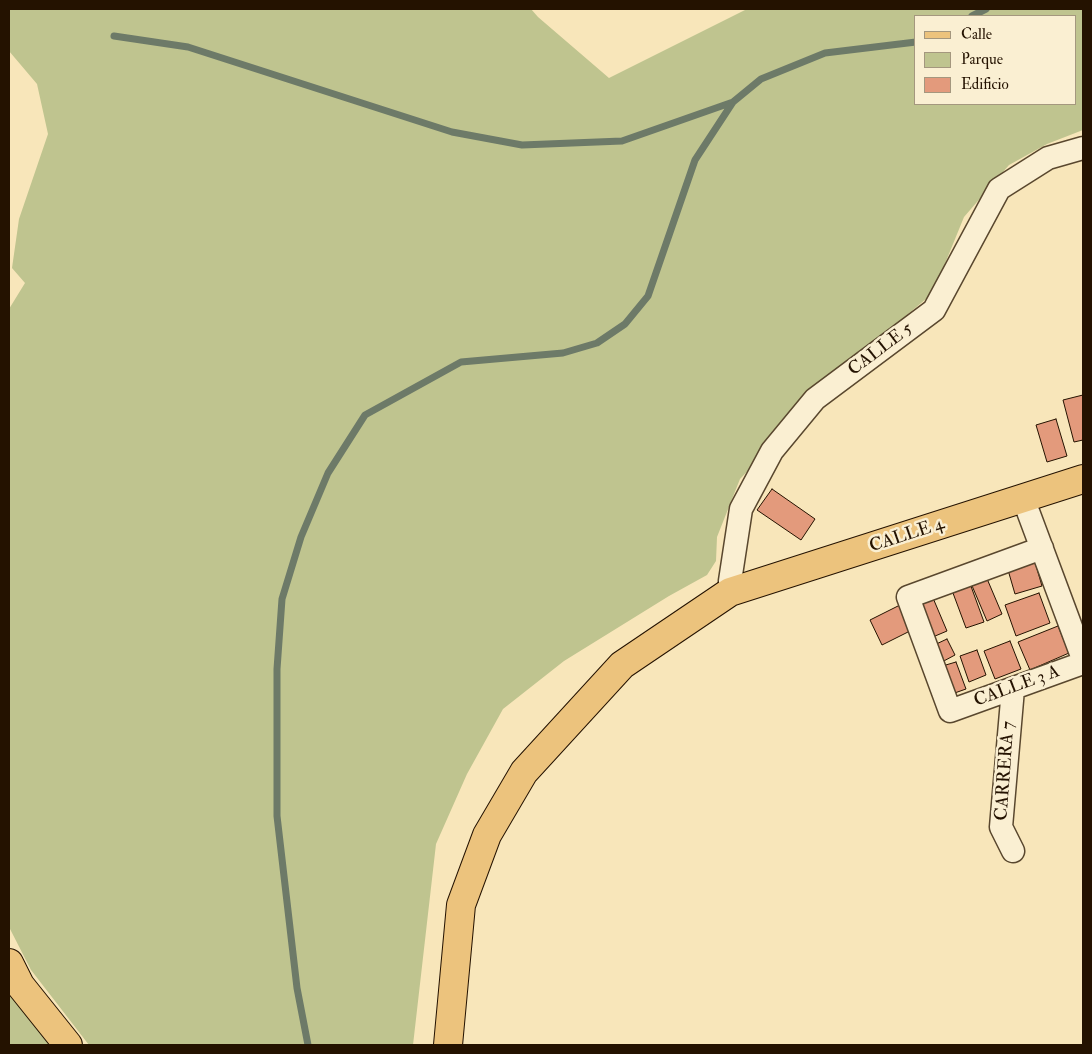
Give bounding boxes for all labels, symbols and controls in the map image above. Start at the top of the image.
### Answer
legend [914,15,1077,105]
text: Calle [961,25,992,44]
text: Parque [961,50,1003,69]
text: Edificio [961,75,1009,94]
street label: CALLE 5 [844,319,918,381]
street label: CALLE 4 [867,514,947,558]
street label: CALLE 3 A [971,662,1063,712]
street label: CARRERA 7 [992,721,1020,821]

